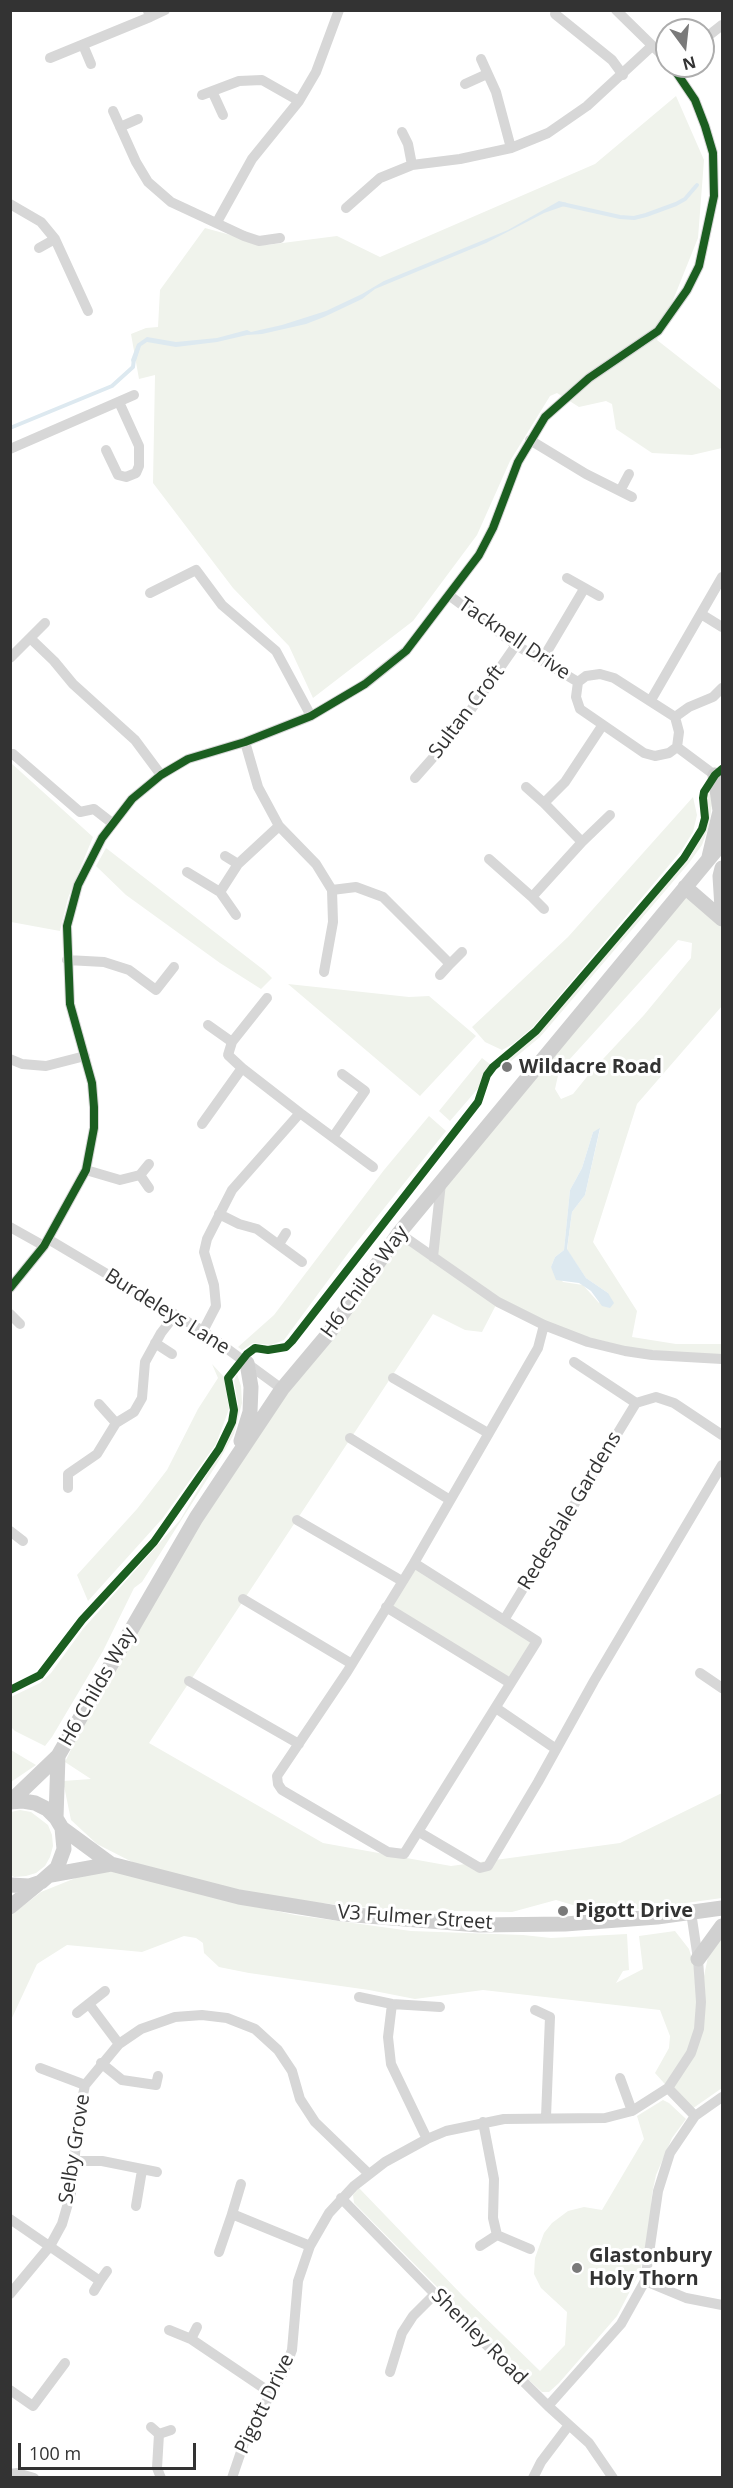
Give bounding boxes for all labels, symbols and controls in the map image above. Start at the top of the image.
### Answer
north arrow [655,18,715,78]
text: N [680,51,698,76]
street label: Tacknell Drive [453,593,575,685]
street label: Sultan Croft [424,661,510,763]
place label: Wildacre Road [519,1055,662,1079]
marker: Wildacre Road [500,1060,514,1074]
street label: H6 Childs Way [316,1221,414,1343]
street label: Burdeleys Lane [100,1264,234,1360]
street label: Redesdale Gardens [513,1427,627,1595]
street label: H6 Childs Way [54,1623,142,1751]
place label: Pigott Drive [575,1899,693,1923]
street label: V3 Fulmer Street [337,1901,493,1935]
marker: Pigott Drive [556,1904,570,1918]
street label: Selby Grove [54,2092,96,2206]
place label: Glastonbury Holy Thorn [589,2244,712,2291]
marker: Glastonbury Holy Thorn [570,2261,584,2275]
street label: Shenley Road [426,2284,532,2390]
street label: Pigott Drive [230,2350,300,2458]
scale bar [21,2431,200,2469]
text: 100 m [29,2441,81,2465]

